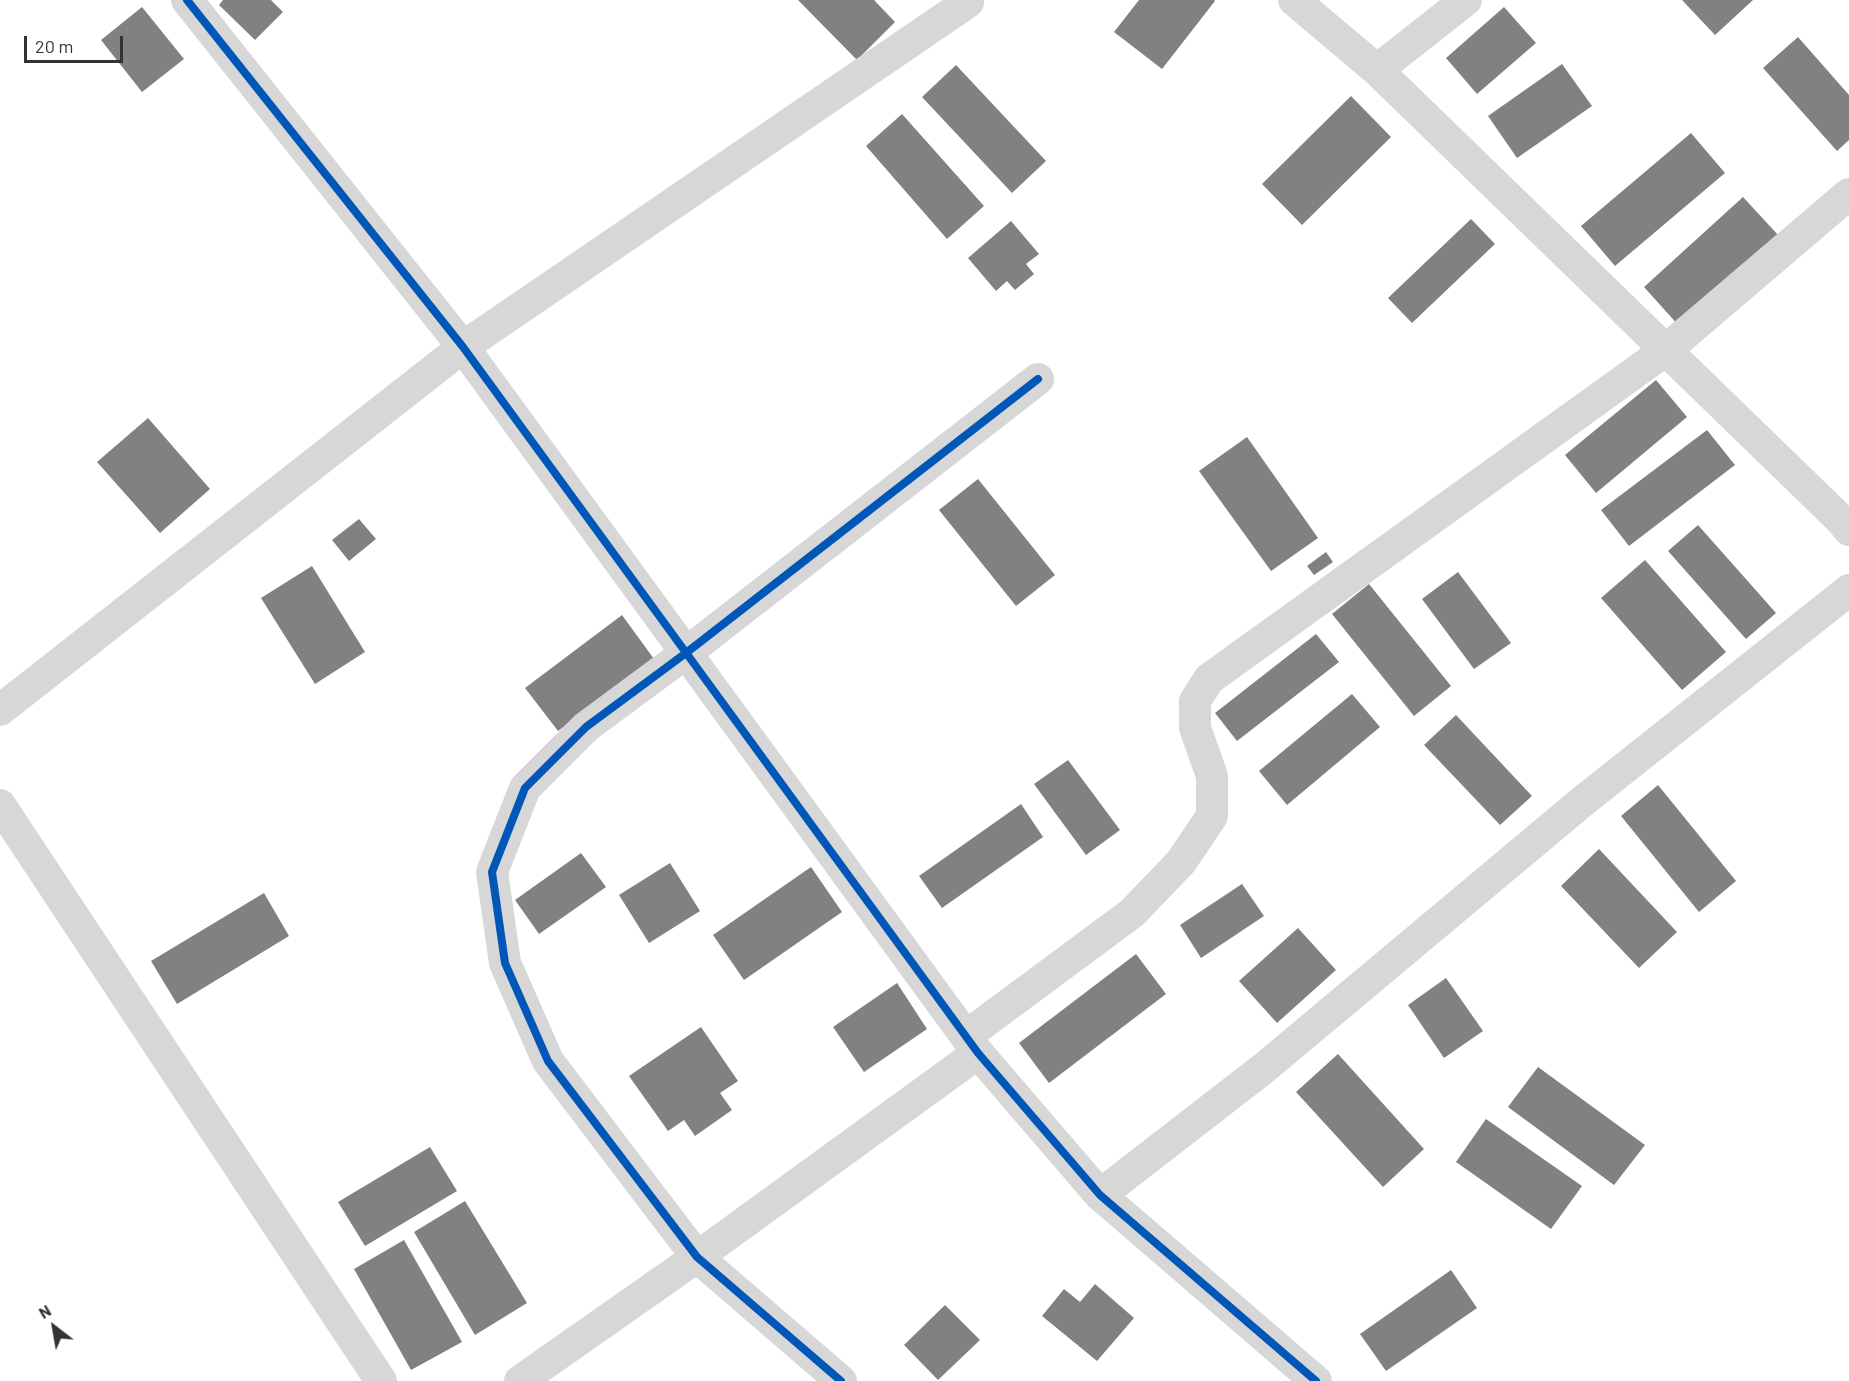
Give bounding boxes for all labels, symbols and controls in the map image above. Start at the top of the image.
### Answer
scale bar [27,24,126,62]
text: 20 m [35,35,73,57]
north arrow [24,1297,84,1357]
text: N [35,1300,54,1322]

